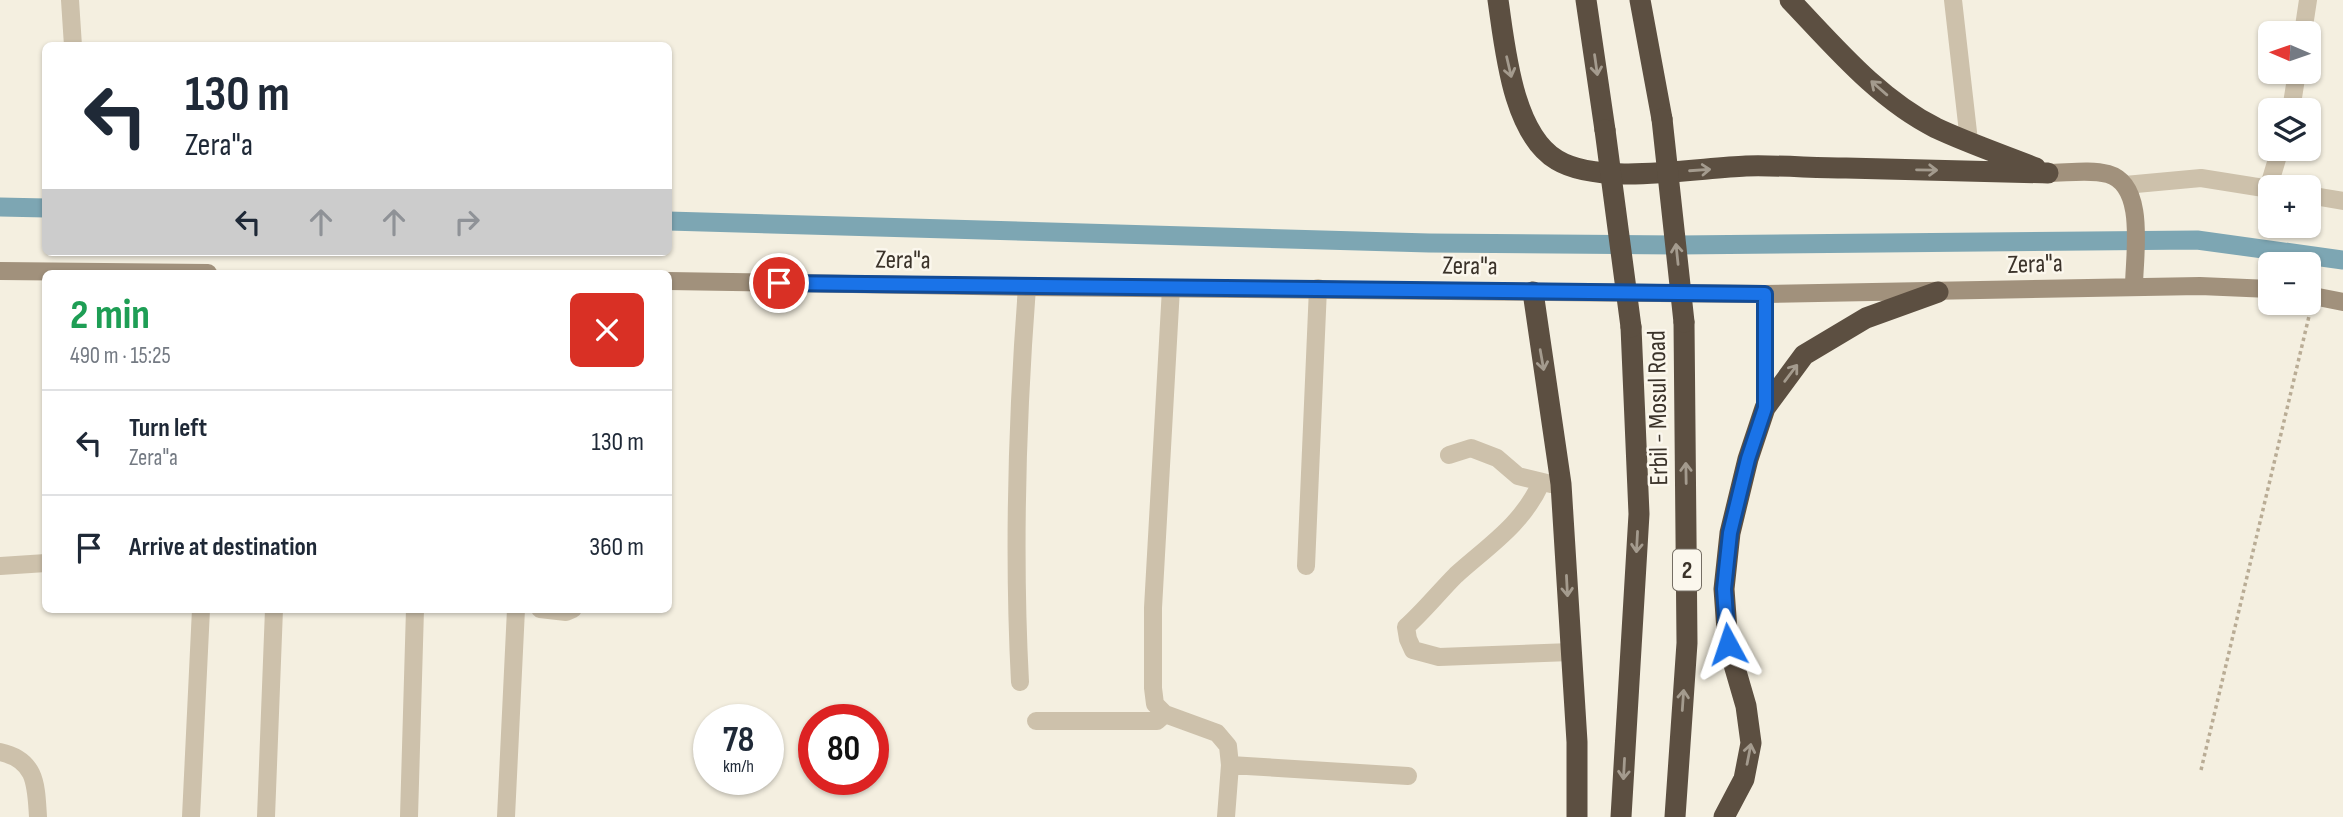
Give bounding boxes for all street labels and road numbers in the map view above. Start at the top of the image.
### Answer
street label: Zera"a [875,245,931,276]
street label: Zera"a [2007,248,2063,281]
street label: Zera"a [1442,251,1498,282]
street label: Erbil - Mosul Road [1642,330,1675,486]
road number: 2 [1673,550,1701,590]

